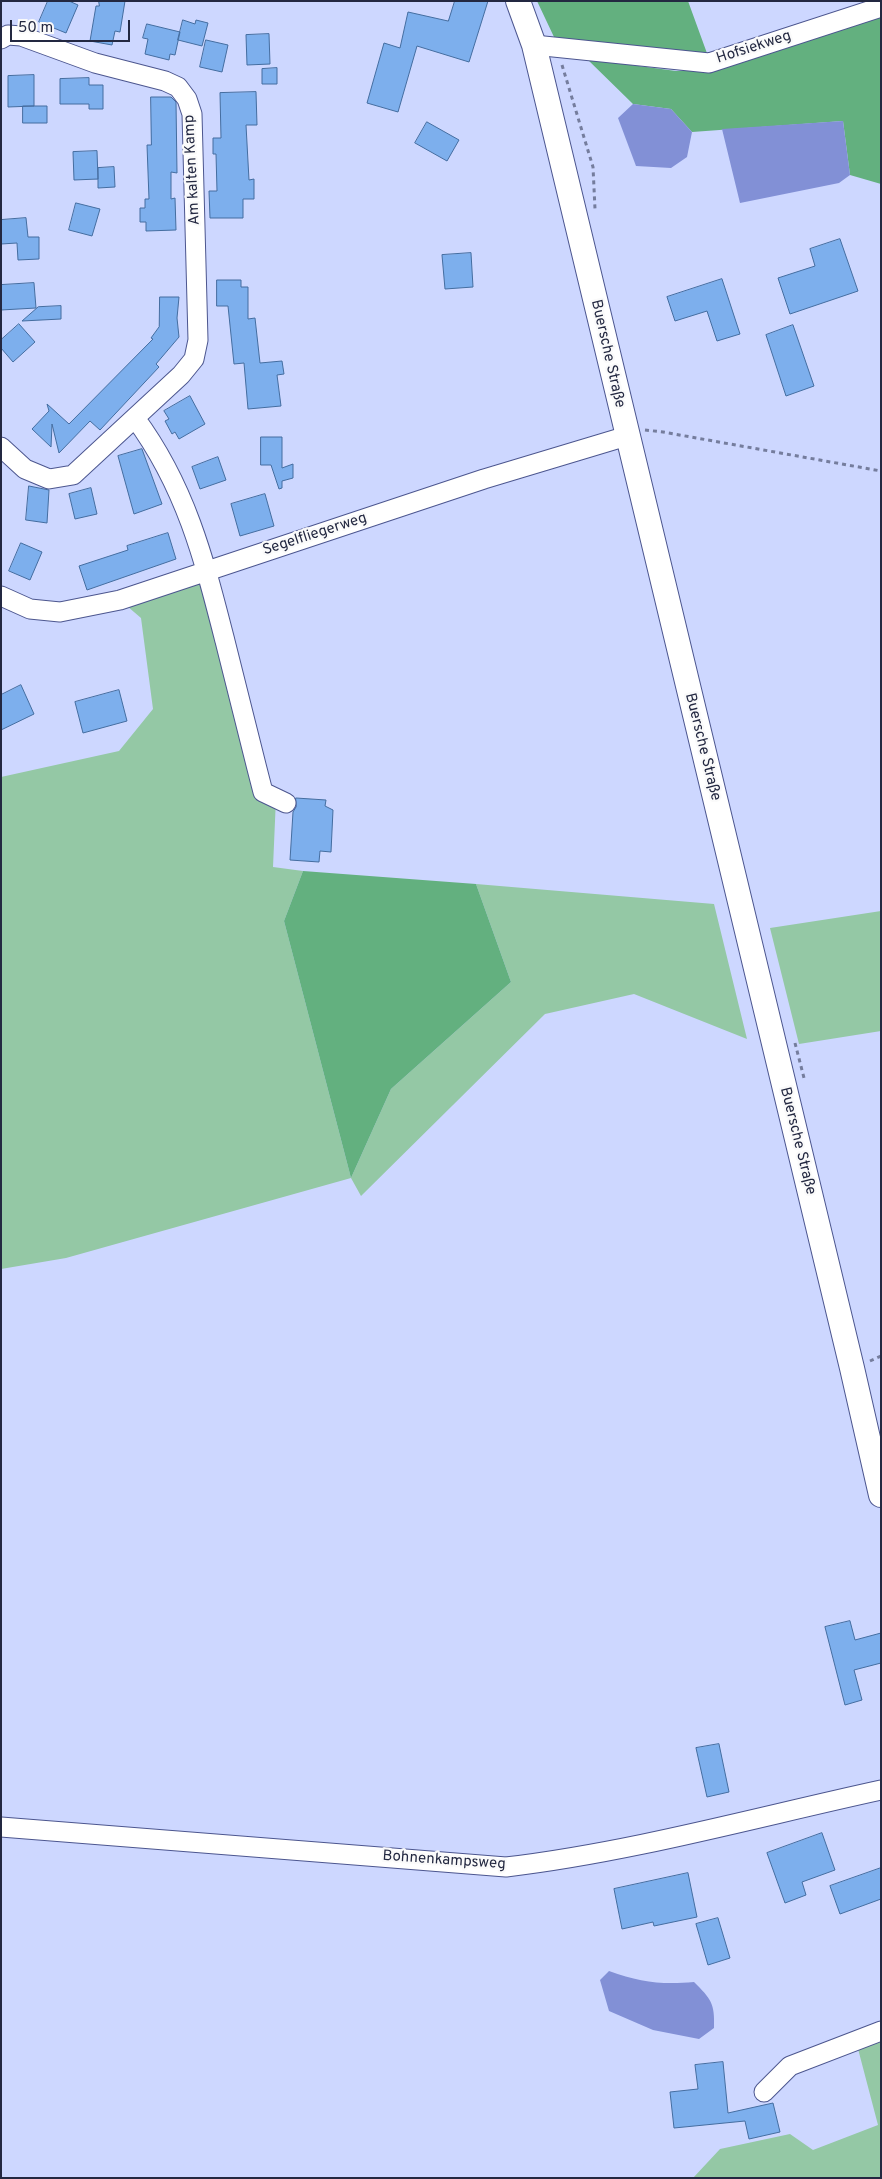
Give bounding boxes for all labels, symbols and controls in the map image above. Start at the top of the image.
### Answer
scale bar [12,10,132,42]
text: 50 m [18,19,53,38]
street label: Hofsiekweg [714,27,794,69]
street label: Am kalten Kamp [181,114,205,226]
street label: Buersche Straße [586,298,628,410]
street label: Segelfliegerweg [261,510,369,560]
street label: Buersche Straße [680,691,724,803]
street label: Buersche Straße [775,1085,819,1197]
street label: Bohnenkampsweg [382,1848,506,1874]

